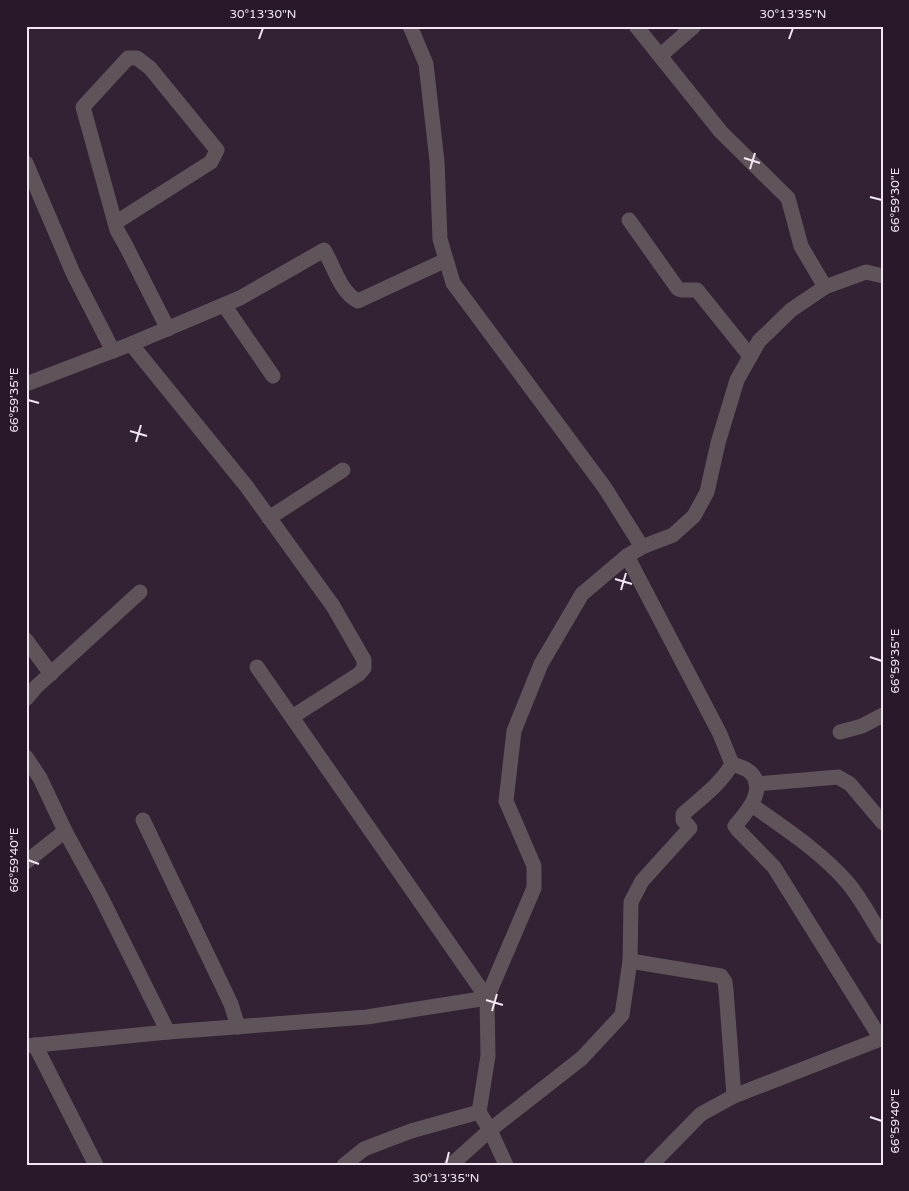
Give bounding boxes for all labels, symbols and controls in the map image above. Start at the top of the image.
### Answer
text: 30°13'30"N [230,7,297,21]
text: 30°13'35"N [760,7,827,21]
text: 66°59'30"E [888,167,902,232]
text: 66°59'35"E [7,367,21,432]
text: 66°59'35"E [888,628,902,693]
text: 66°59'40"E [7,827,21,892]
text: 66°59'40"E [888,1088,902,1153]
text: 30°13'35"N [413,1171,480,1185]

